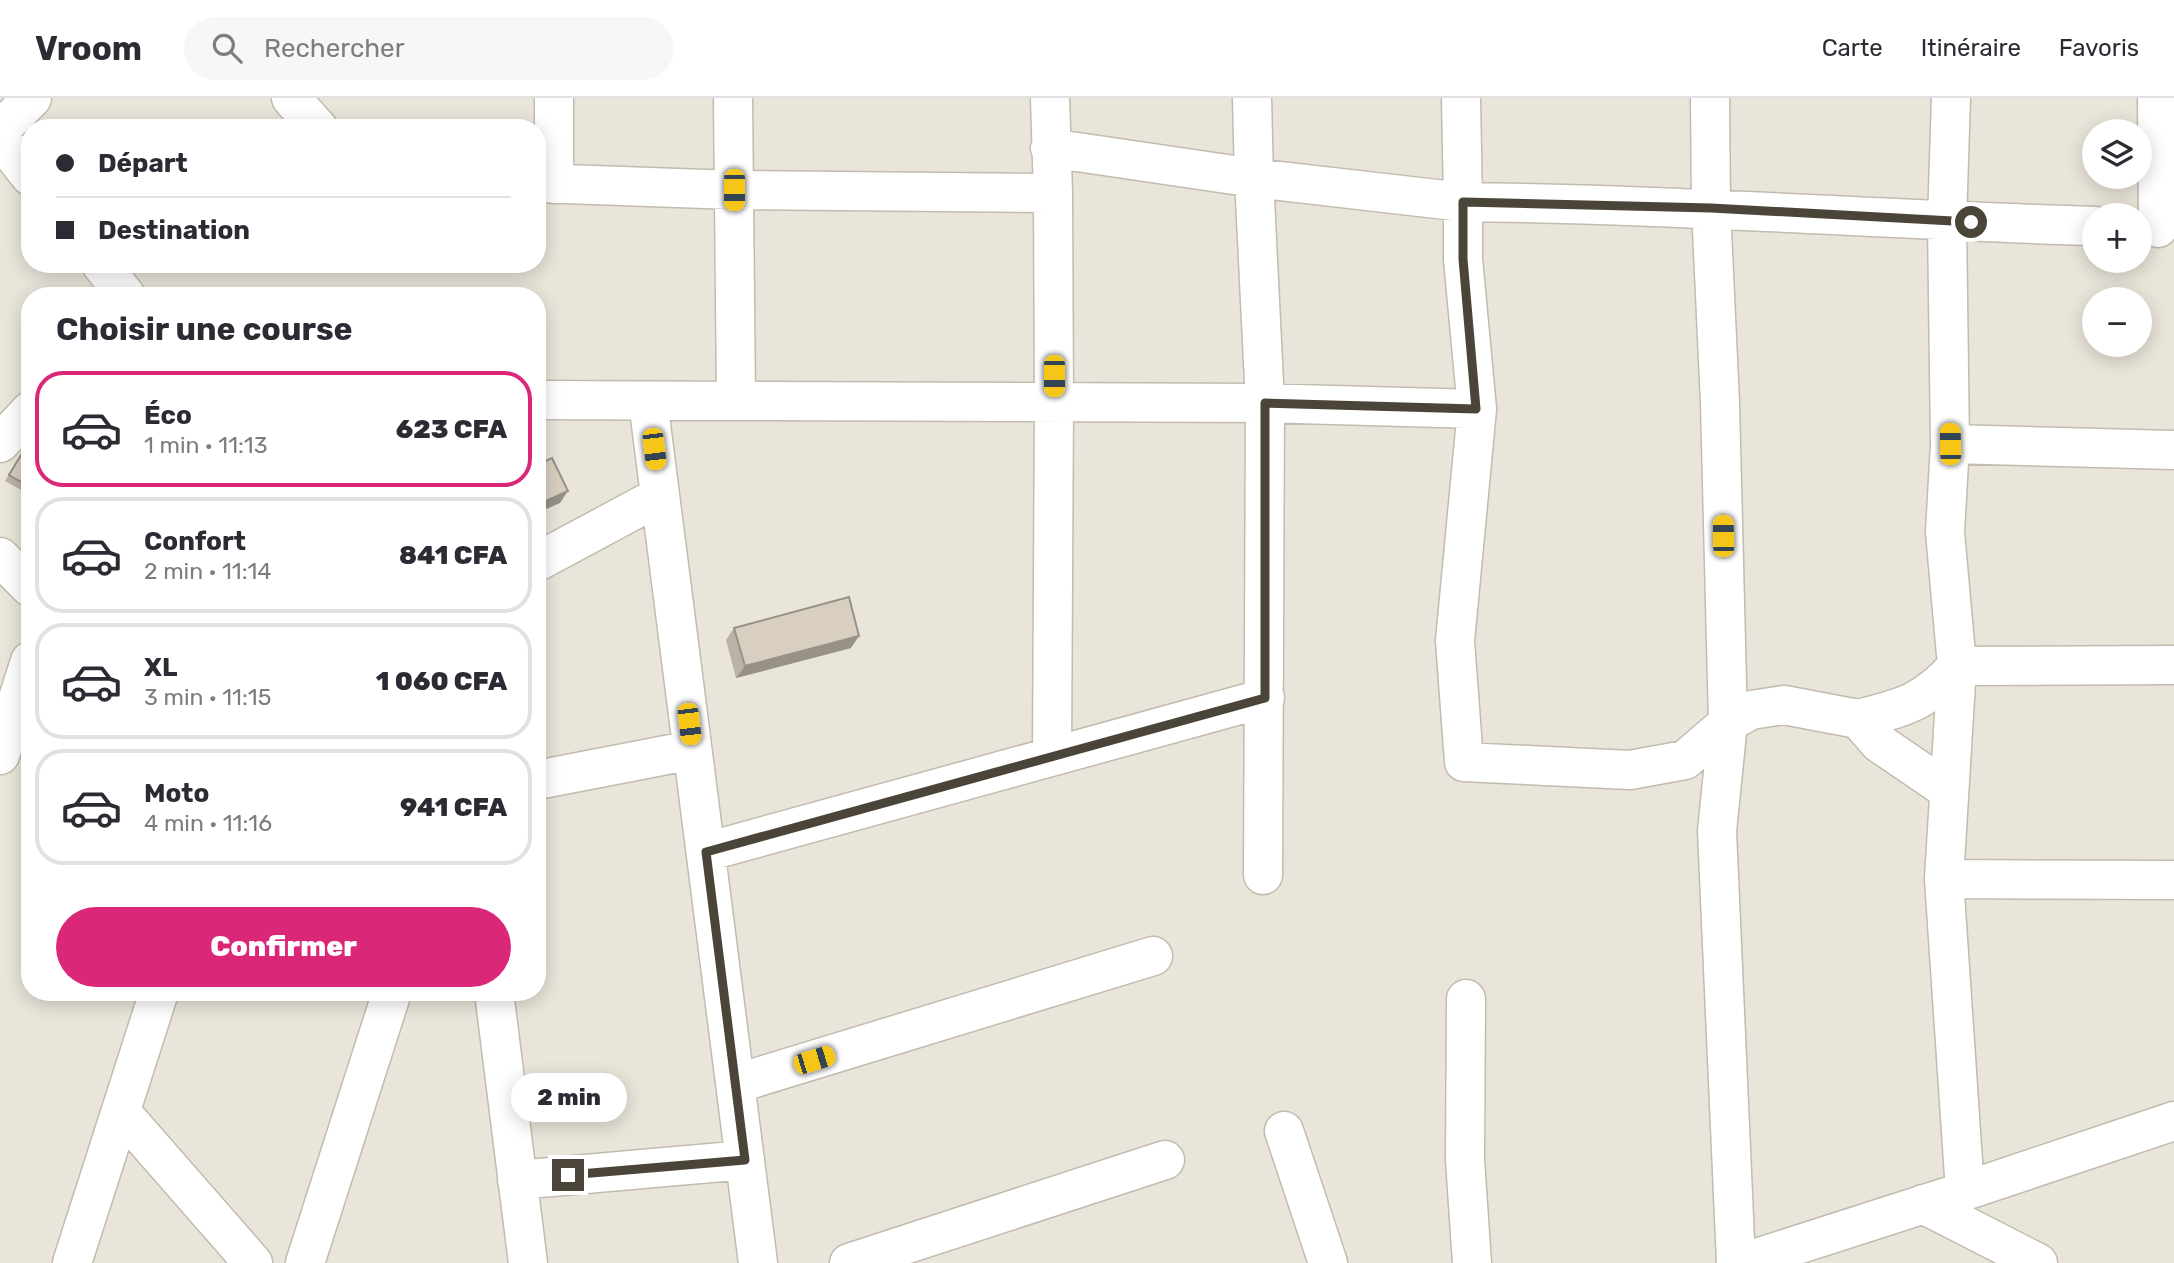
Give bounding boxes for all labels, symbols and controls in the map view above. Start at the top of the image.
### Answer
search box [184,17,674,80]
text: Vroom [35,29,142,68]
icon: search [208,29,246,67]
text: Rechercher [264,33,405,64]
text: Carte [1822,34,1883,62]
text: Itinéraire [1921,34,2021,62]
text: Favoris [2059,34,2139,62]
map controls [2082,119,2152,357]
button: layers [2082,119,2152,189]
text: Départ [98,148,188,179]
car [724,169,745,211]
button: + [2082,203,2152,273]
route start [1955,206,1987,238]
text: Destination [98,215,250,246]
button: − [2082,287,2152,357]
text: Choisir une course [56,310,353,348]
car [1044,355,1065,397]
icon: car [60,398,123,461]
text: Éco [144,400,192,431]
text: 623 CFA [396,414,507,445]
car [1940,423,1961,465]
car [642,427,667,471]
text: 1 min · 11:13 [144,431,268,459]
car [1713,515,1734,557]
icon: car [60,524,123,587]
text: Confort [144,526,246,557]
text: 841 CFA [399,540,507,571]
text: 2 min · 11:14 [144,557,272,585]
icon: car [60,650,123,713]
text: XL [144,652,177,683]
text: 1 060 CFA [376,666,507,697]
text: 3 min · 11:15 [144,683,271,711]
car [677,702,702,746]
icon: car [60,776,123,839]
text: Moto [144,778,209,809]
text: 941 CFA [400,792,507,823]
text: 4 min · 11:16 [144,809,272,837]
button: Confirmer [56,907,511,987]
car [791,1044,838,1076]
callout: 2 min [510,1074,626,1122]
text: 2 min [537,1083,601,1111]
route end [552,1159,584,1191]

